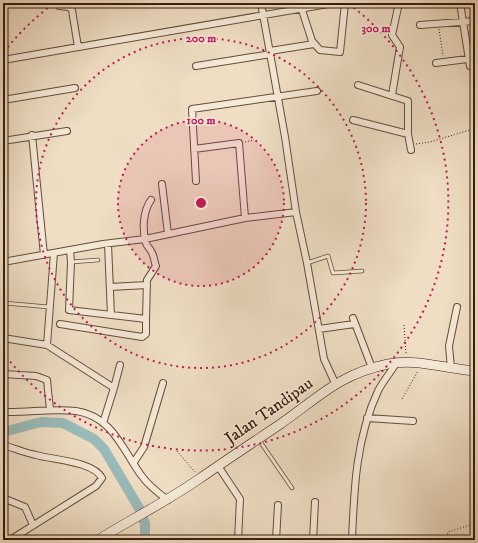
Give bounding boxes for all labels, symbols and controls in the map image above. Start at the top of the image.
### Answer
text: 300 m [362,21,390,36]
text: 200 m [186,31,216,46]
text: 100 m [187,113,215,128]
centre of rings [194,196,208,210]
street label: Jalan Tandipau [219,373,317,451]

